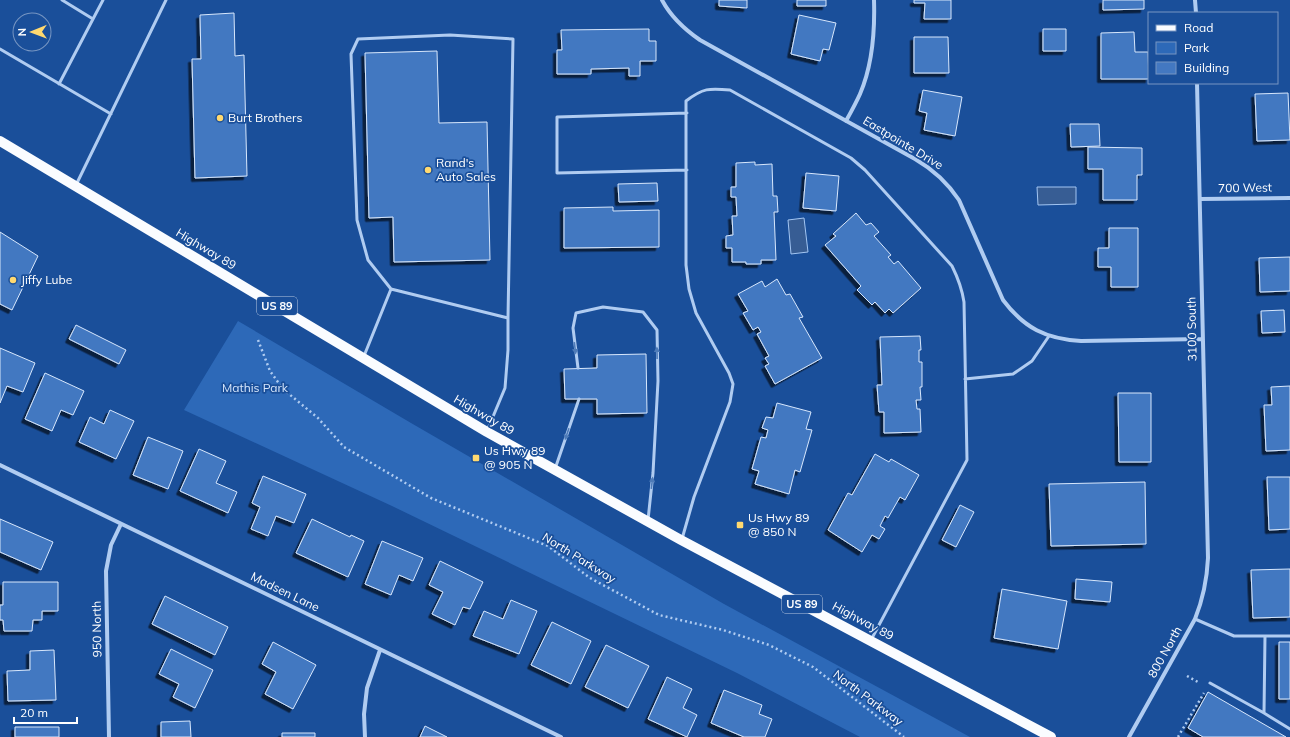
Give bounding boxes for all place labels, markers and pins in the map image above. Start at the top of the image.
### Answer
place label: Burt Brothers [228,110,302,125]
marker: Burt Brothers [215,113,225,123]
place label: Rand's Auto Sales [436,155,496,184]
marker: Rand's Auto Sales [423,165,433,175]
place label: Jiffy Lube [21,272,72,287]
marker: Jiffy Lube [8,275,18,285]
place label: Us Hwy 89 @ 905 N [484,443,546,472]
marker: Us Hwy 89 @ 905 N [471,453,481,463]
place label: Us Hwy 89 @ 850 N [748,510,810,539]
marker: Us Hwy 89 @ 850 N [735,520,745,530]

